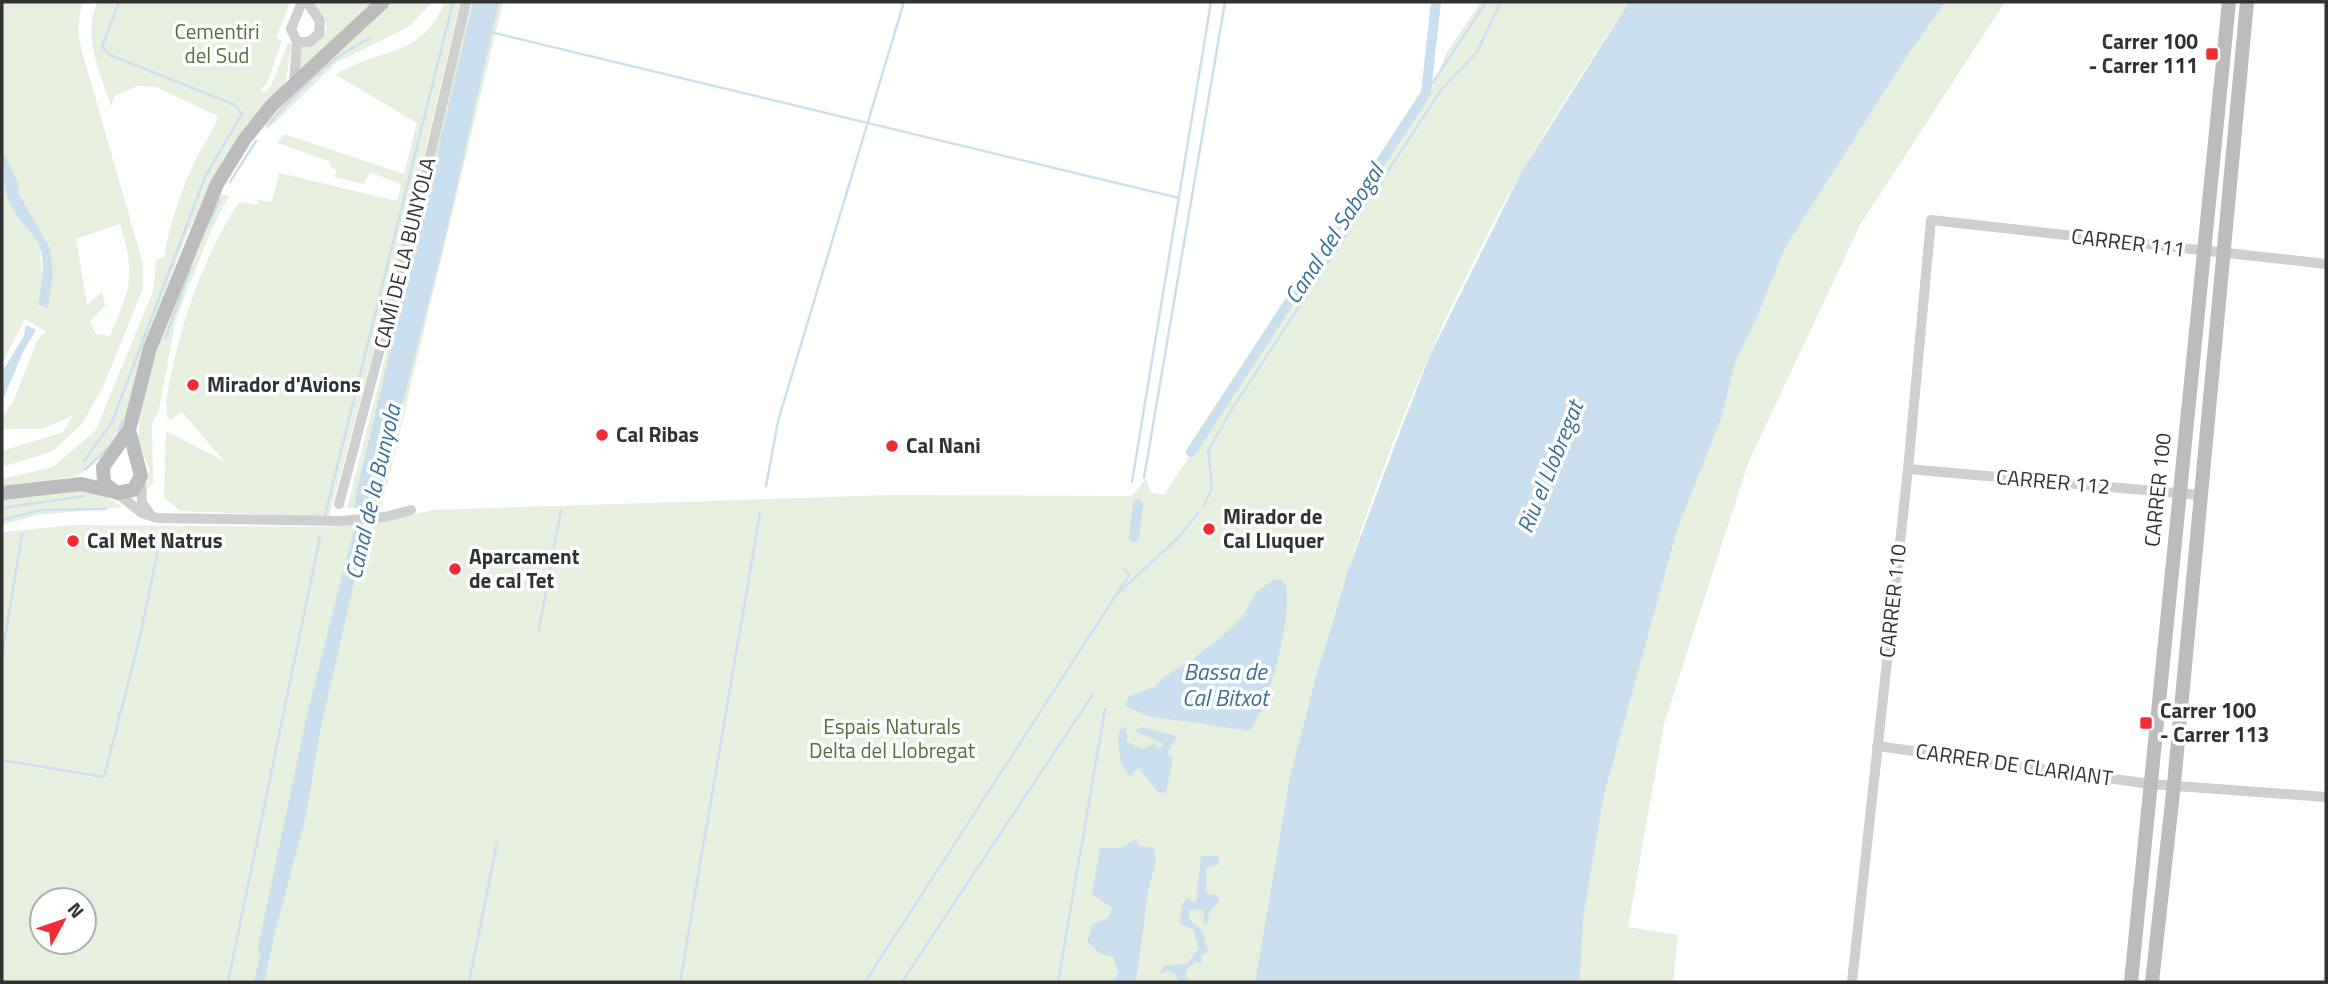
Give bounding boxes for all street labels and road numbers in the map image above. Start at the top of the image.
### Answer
street label: CAMÍ DE LA BUNYOLA [365,153,443,352]
street label: CARRER 111 [2069,219,2187,265]
street label: CARRER 100 [2135,431,2179,548]
street label: CARRER 112 [1995,460,2111,502]
street label: CARRER 110 [1870,542,1914,659]
street label: CARRER DE CLARIANT [1914,734,2115,794]

